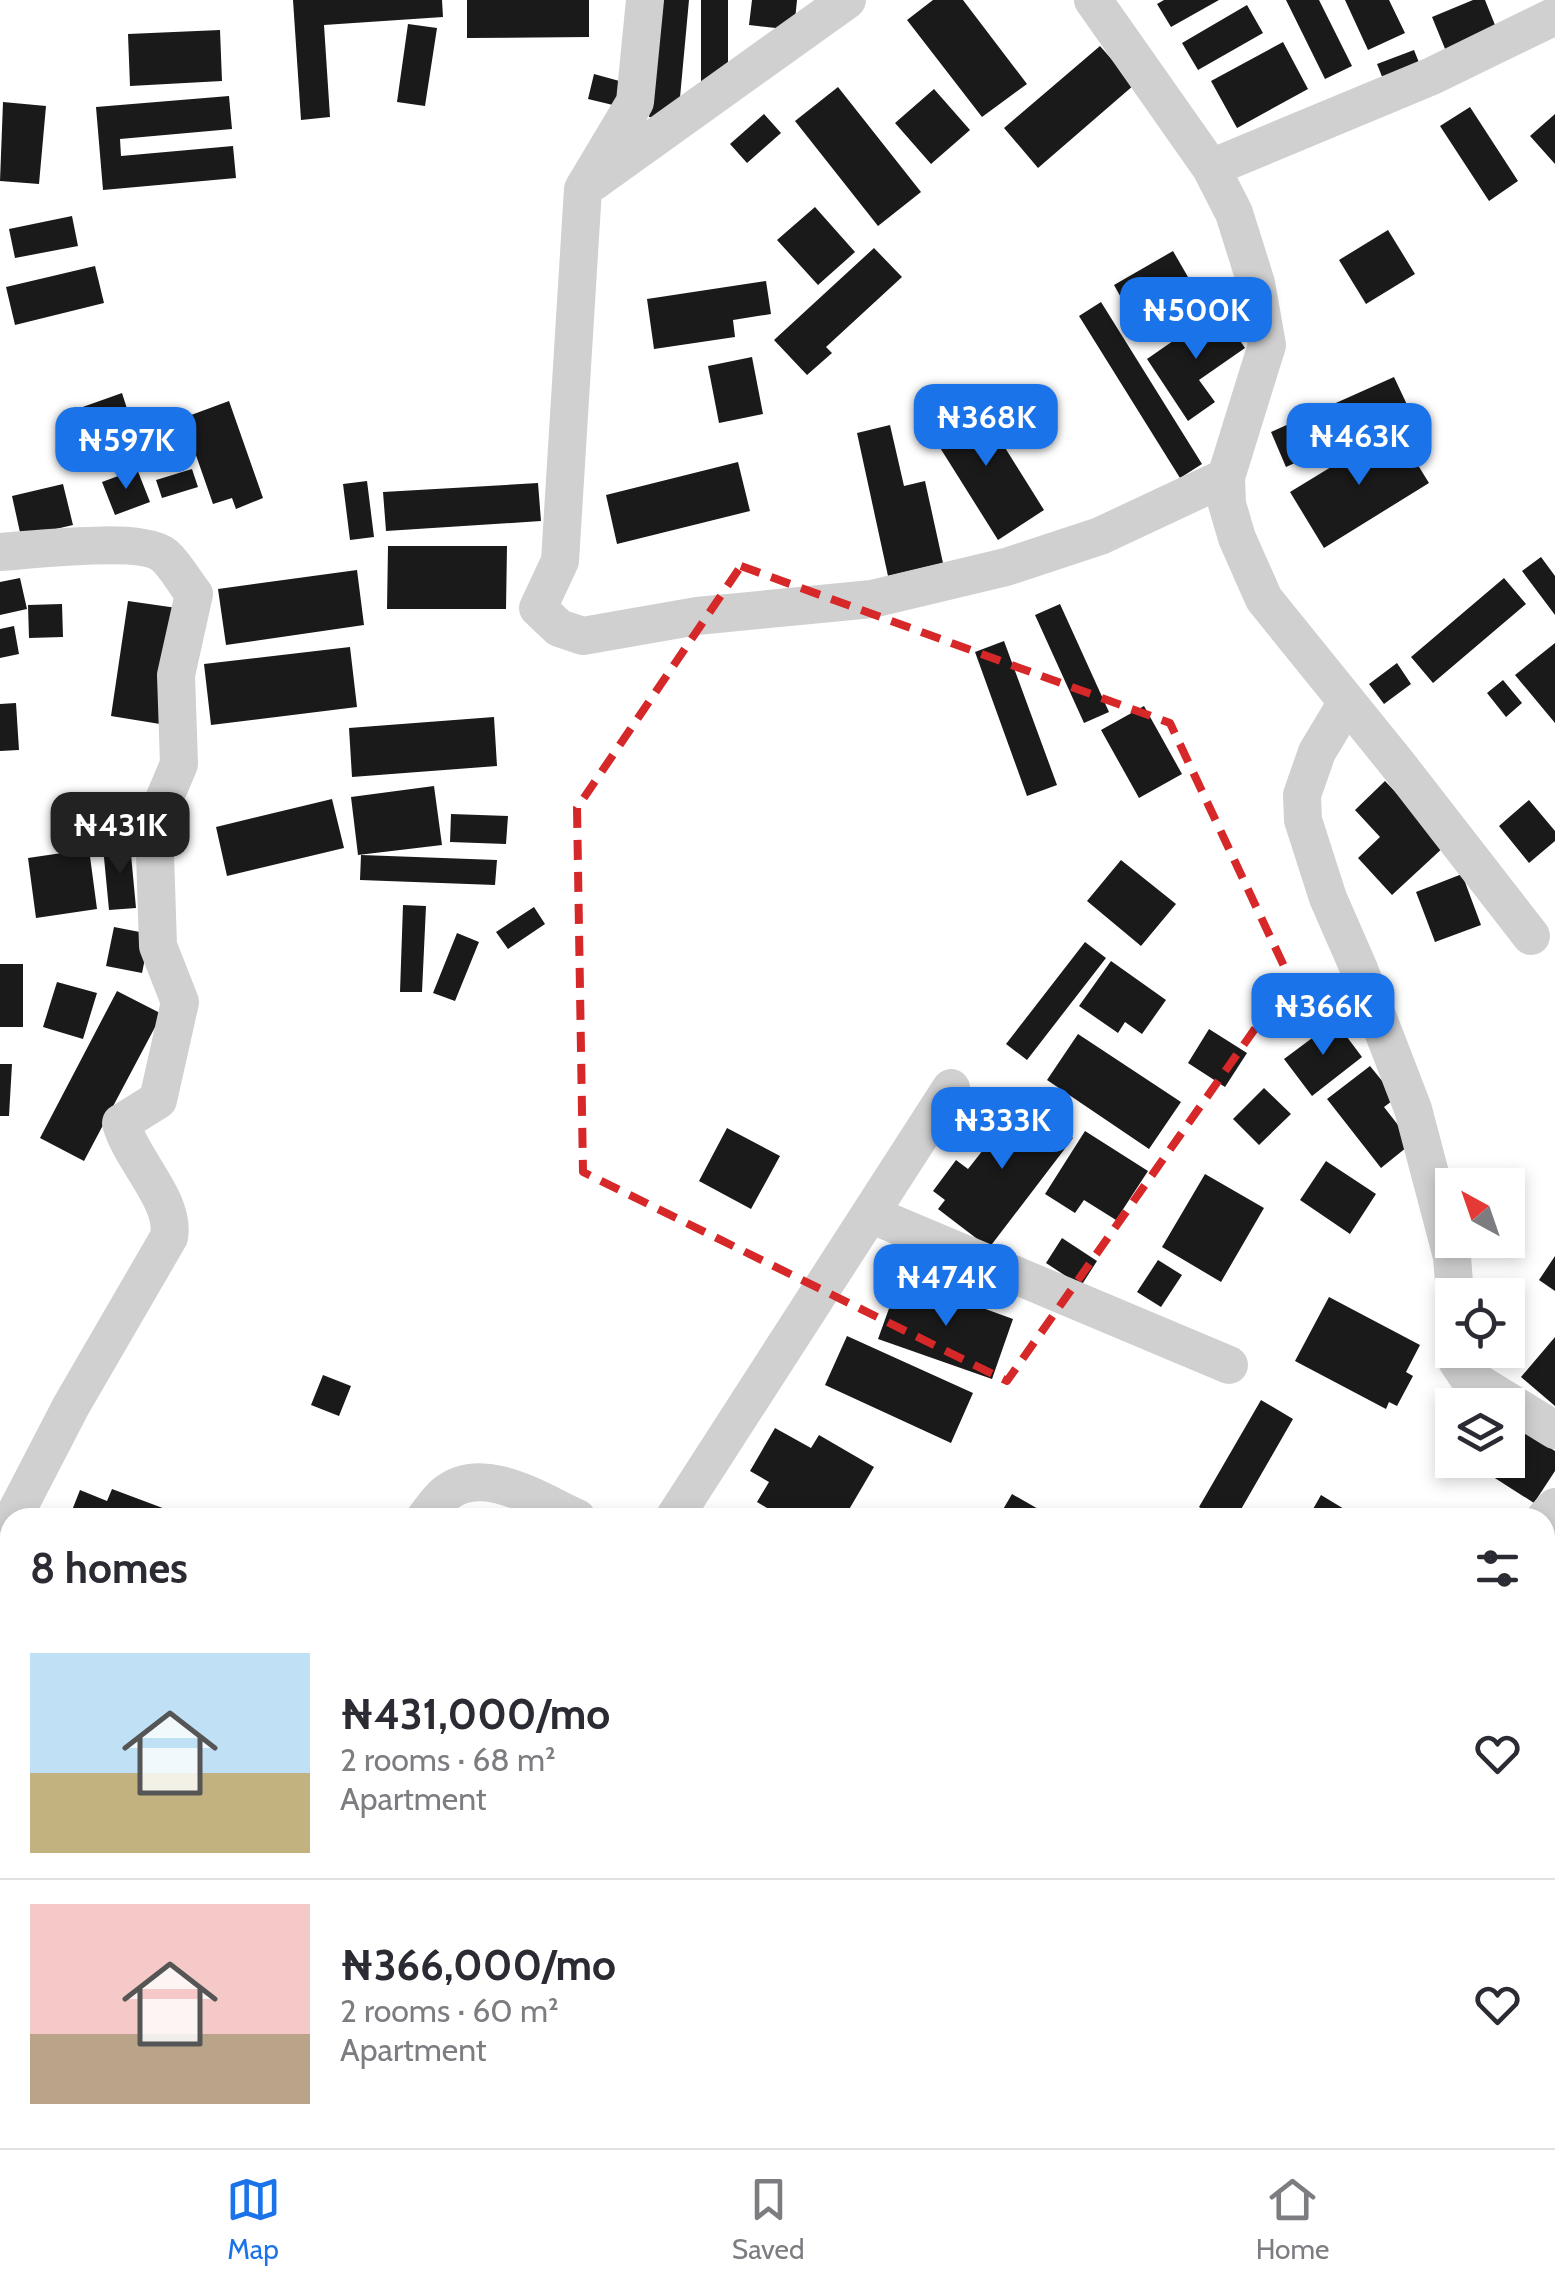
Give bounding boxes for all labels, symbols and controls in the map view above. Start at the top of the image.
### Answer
pin: ₦500K [1126,277,1266,362]
text: ₦500K [1142,290,1250,329]
pin: ₦368K [916,384,1056,469]
text: ₦368K [936,397,1036,436]
pin: ₦463K [1289,403,1429,488]
pin: ₦597K [56,407,196,492]
text: ₦463K [1309,416,1410,455]
text: ₦597K [77,420,175,459]
pin: ₦431K [50,792,190,877]
text: ₦431K [73,805,167,844]
pin: ₦366K [1253,973,1393,1058]
text: ₦366K [1273,986,1373,1025]
pin: ₦333K [932,1087,1072,1172]
text: ₦333K [953,1100,1051,1139]
north arrow [1435,1168,1525,1258]
map controls [1435,1168,1525,1478]
pin: ₦474K [876,1244,1016,1329]
text: ₦474K [896,1257,996,1296]
button: locate [1435,1278,1525,1368]
button: layers [1435,1388,1525,1478]
icon: filters [1470,1541,1525,1596]
text: 8 homes [30,1542,188,1594]
text: ₦431,000/mo [340,1688,610,1740]
icon: home [110,1693,230,1813]
icon: heart [1470,1726,1525,1781]
text: 2 rooms · 68 m² [340,1740,556,1779]
text: Apartment [340,1779,487,1818]
text: ₦366,000/mo [340,1939,616,1991]
icon: home [110,1944,230,2064]
icon: heart [1470,1977,1525,2032]
text: 2 rooms · 60 m² [340,1991,559,2030]
text: Apartment [340,2030,487,2069]
tab: Map [226,2172,281,2266]
tab: Saved [732,2172,805,2266]
tab: Home [1256,2172,1329,2266]

